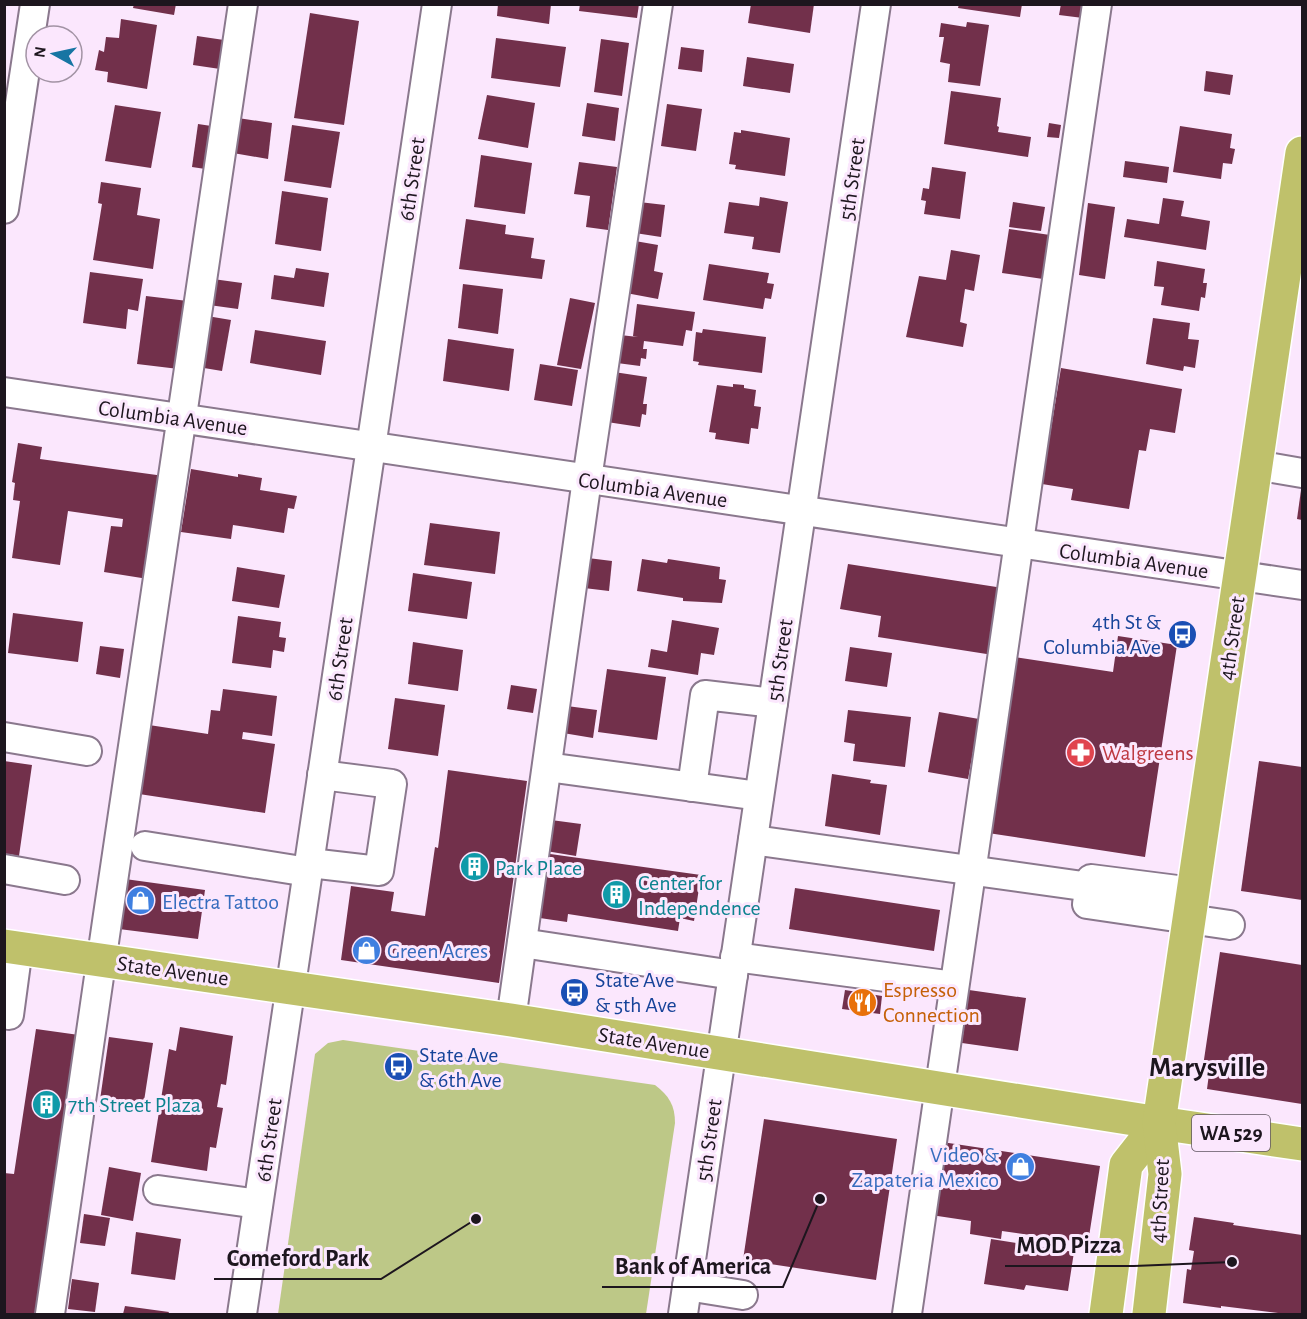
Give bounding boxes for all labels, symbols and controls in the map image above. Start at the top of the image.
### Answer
north arrow [24,24,84,84]
text: N [31,45,49,59]
street label: 6th Street [395,136,429,222]
street label: 5th Street [835,136,869,222]
street label: Columbia Avenue [97,397,249,439]
street label: Columbia Avenue [577,469,729,511]
street label: Columbia Avenue [1058,540,1210,582]
street label: 4th Street [1215,595,1249,681]
place label: 4th St & Columbia Ave [1043,611,1162,658]
street label: 6th Street [323,616,357,702]
street label: 5th Street [763,617,797,703]
bus stop icon: 4th St & Columbia Ave [1166,618,1198,650]
pharmacy icon: Walgreens [1065,736,1097,768]
place label: Walgreens [1102,742,1194,764]
building icon: Park Place [458,851,490,883]
place label: Park Place [495,857,582,879]
place label: Center for Independence [638,872,761,919]
building icon: Center for Independence [601,879,633,911]
shop icon: Electra Tattoo [125,885,157,917]
place label: Electra Tattoo [162,891,279,913]
shop icon: Green Acres [350,934,382,966]
place label: Green Acres [387,940,488,962]
street label: State Avenue [116,952,230,990]
place label: State Ave & 5th Ave [595,969,677,1016]
bus stop icon: State Ave & 5th Ave [558,976,590,1008]
place label: Espresso Connection [883,979,980,1026]
restaurant icon: Espresso Connection [846,986,878,1018]
street label: State Avenue [597,1023,711,1063]
place label: State Ave & 6th Ave [419,1044,502,1091]
bus stop icon: State Ave & 6th Ave [382,1051,414,1083]
district label: Marysville [1149,1054,1265,1082]
building icon: 7th Street Plaza [31,1088,63,1120]
place label: 7th Street Plaza [68,1094,201,1116]
street label: 6th Street [252,1097,286,1183]
street label: 5th Street [692,1097,726,1183]
road number: WA 529 [1192,1115,1270,1151]
place label: Video & Zapateria Mexico [852,1144,1000,1191]
shop icon: Video & Zapateria Mexico [1004,1151,1036,1183]
street label: 4th Street [1147,1158,1173,1244]
callout: MOD Pizza [1005,1224,1134,1266]
text: MOD Pizza [1016,1234,1122,1258]
callout: Comeford Park [214,1237,381,1279]
callout: Bank of America [602,1245,783,1287]
text: Comeford Park [227,1247,369,1271]
text: Bank of America [615,1255,771,1279]

